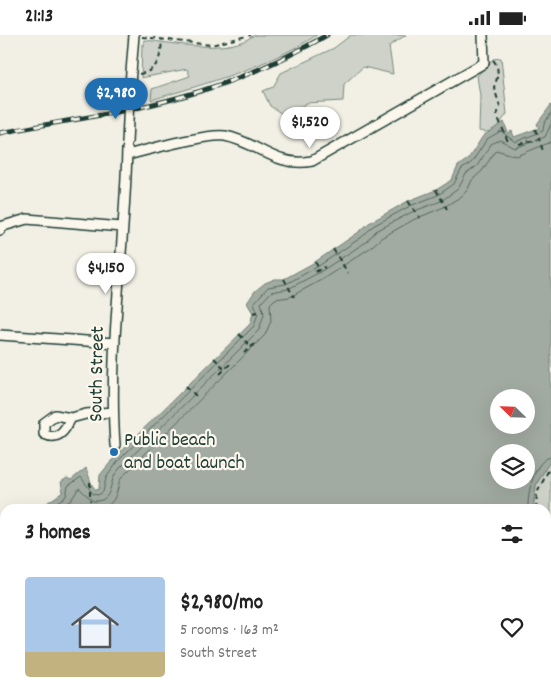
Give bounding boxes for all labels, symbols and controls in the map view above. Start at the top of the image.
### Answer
text: 21:13 [25,4,53,31]
pin: $2,980 [75,77,157,120]
text: $2,980 [96,82,136,105]
pin: $1,520 [269,107,351,149]
text: $1,520 [291,111,329,134]
pin: $4,150 [65,253,147,295]
text: $4,150 [87,257,125,280]
street label: South Street [83,326,113,422]
north arrow [490,389,535,434]
map controls [490,389,535,489]
place label: Public beach and boat launch [124,427,245,478]
button: layers [490,444,535,489]
marker: Public beach and boat launch [108,446,120,458]
text: 3 homes [25,519,91,549]
icon: filters [498,520,526,548]
text: $2,980/mo [180,589,263,619]
icon: home [65,597,125,657]
icon: heart [498,613,526,641]
text: 5 rooms · 163 m² [180,619,279,642]
text: South Street [180,642,257,665]

